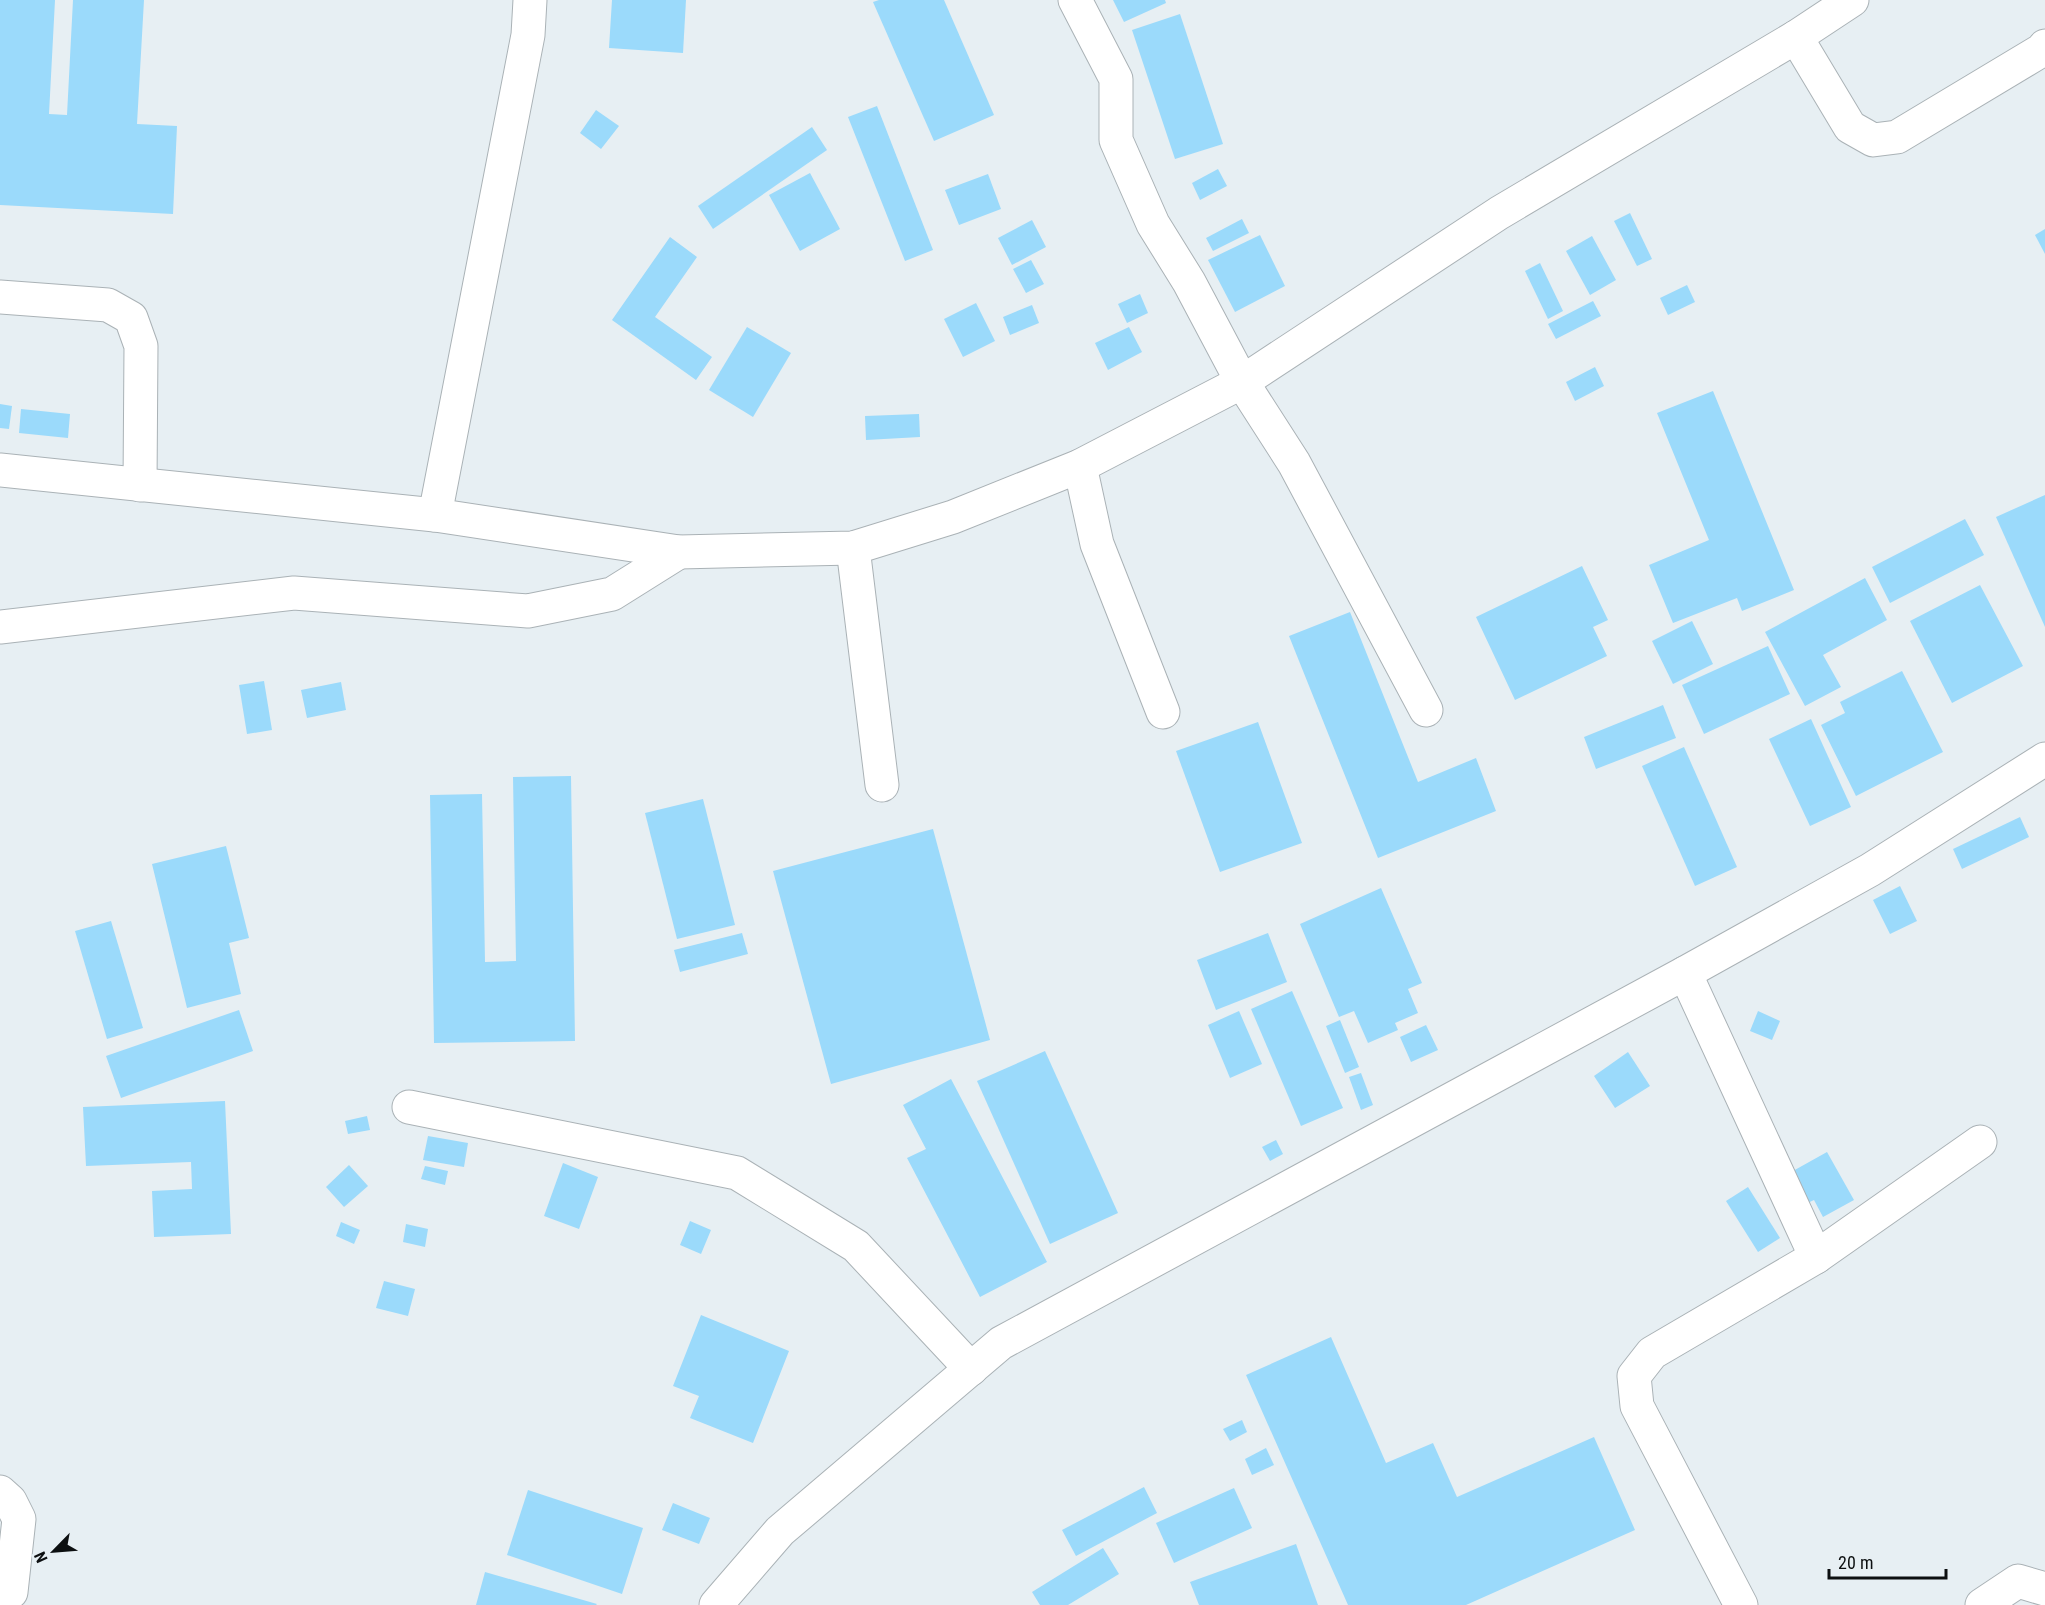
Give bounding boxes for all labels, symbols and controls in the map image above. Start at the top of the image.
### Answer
north arrow [24,1521,84,1581]
scale bar [1829,1542,1946,1580]
text: N [30,1549,52,1566]
text: 20 m [1838,1552,1873,1573]

